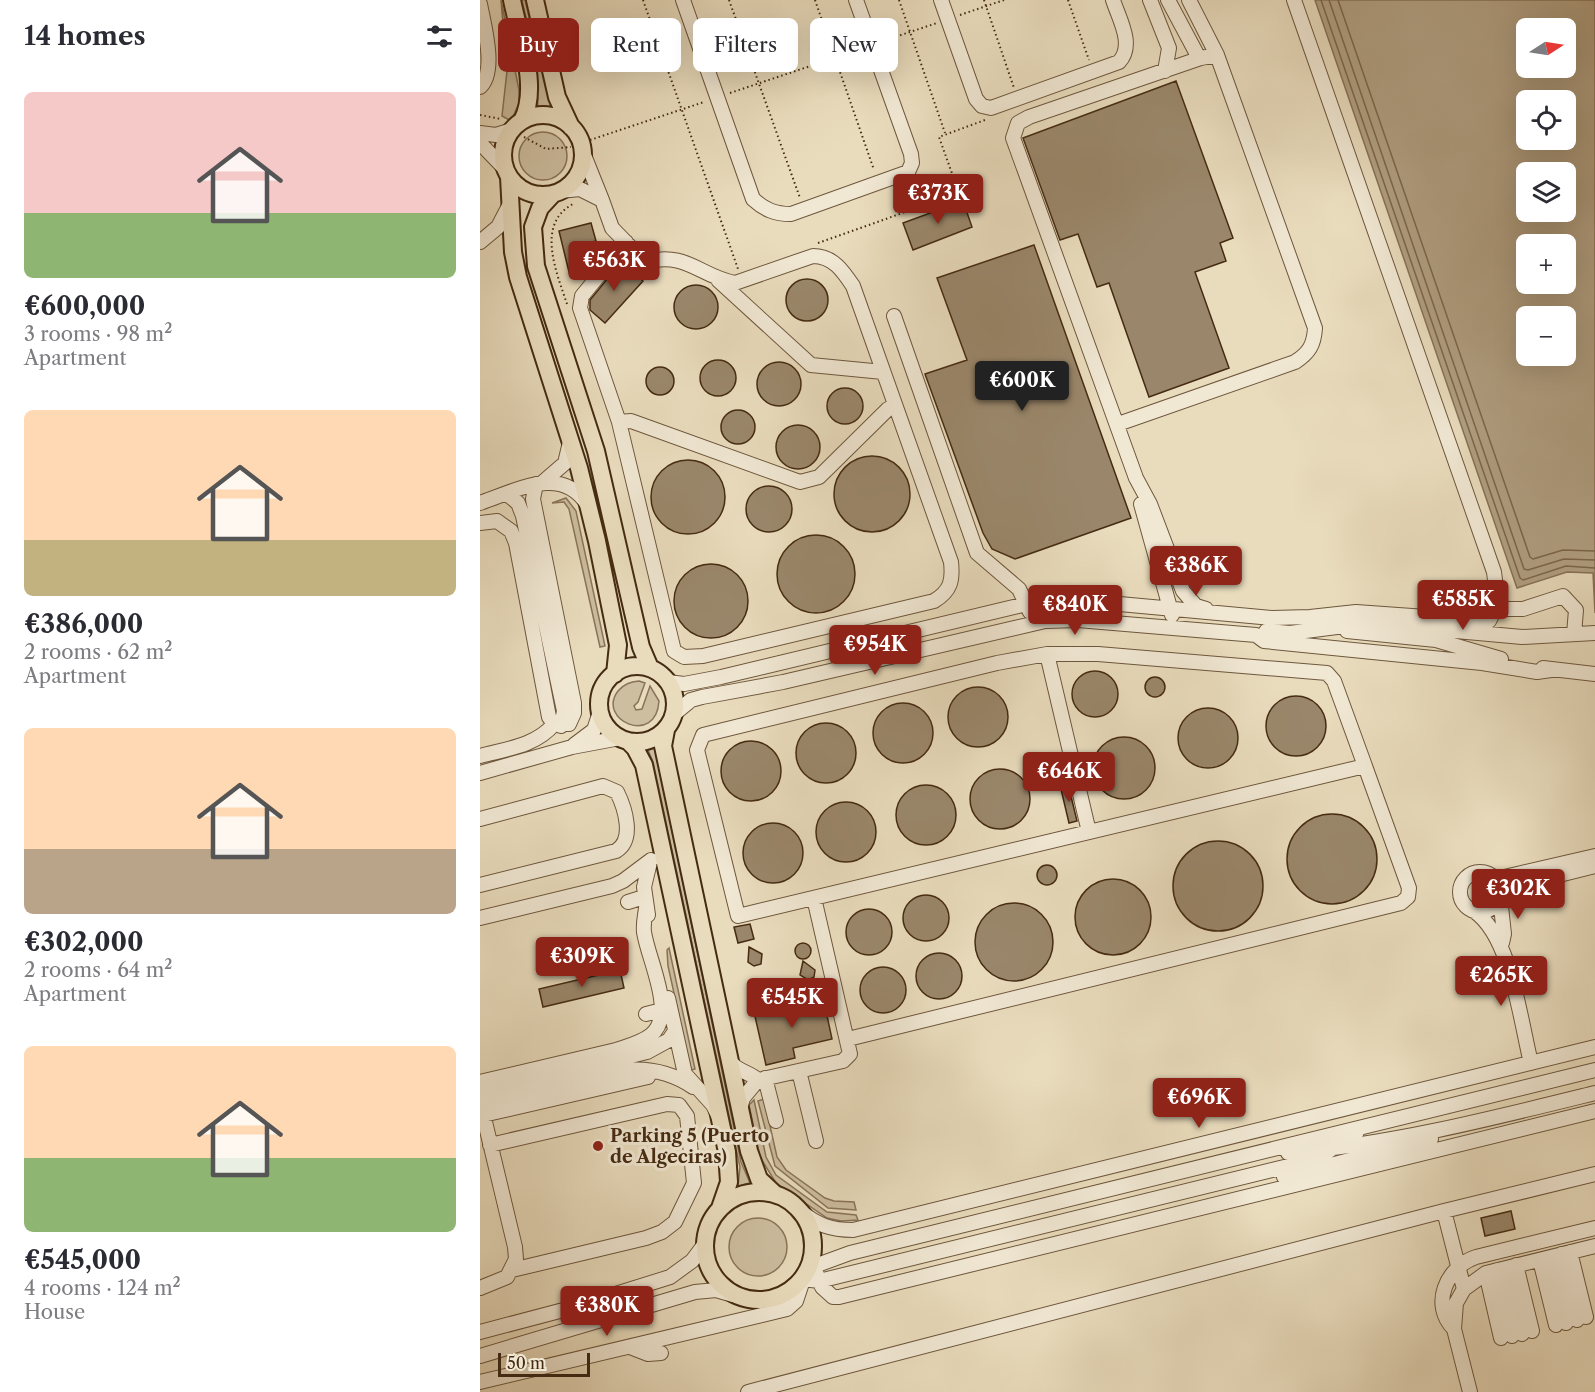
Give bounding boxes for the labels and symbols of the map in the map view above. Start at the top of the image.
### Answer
north arrow [1516,18,1576,78]
pin: €373K [896,174,980,225]
pin: €563K [572,241,656,292]
pin: €600K [980,361,1064,412]
pin: €386K [1154,546,1238,597]
pin: €585K [1421,580,1505,631]
pin: €840K [1033,585,1117,636]
pin: €954K [833,625,917,676]
pin: €646K [1027,752,1111,803]
pin: €302K [1476,869,1560,920]
pin: €309K [540,937,624,988]
pin: €265K [1459,956,1543,1007]
pin: €545K [750,978,834,1029]
pin: €696K [1157,1078,1241,1129]
place label: Parking 5 (Puerto de Algeciras) [610,1125,769,1168]
marker: Parking 5 (Puerto de Algeciras) [591,1139,605,1153]
pin: €380K [565,1286,649,1337]
scale bar [498,1350,590,1378]

